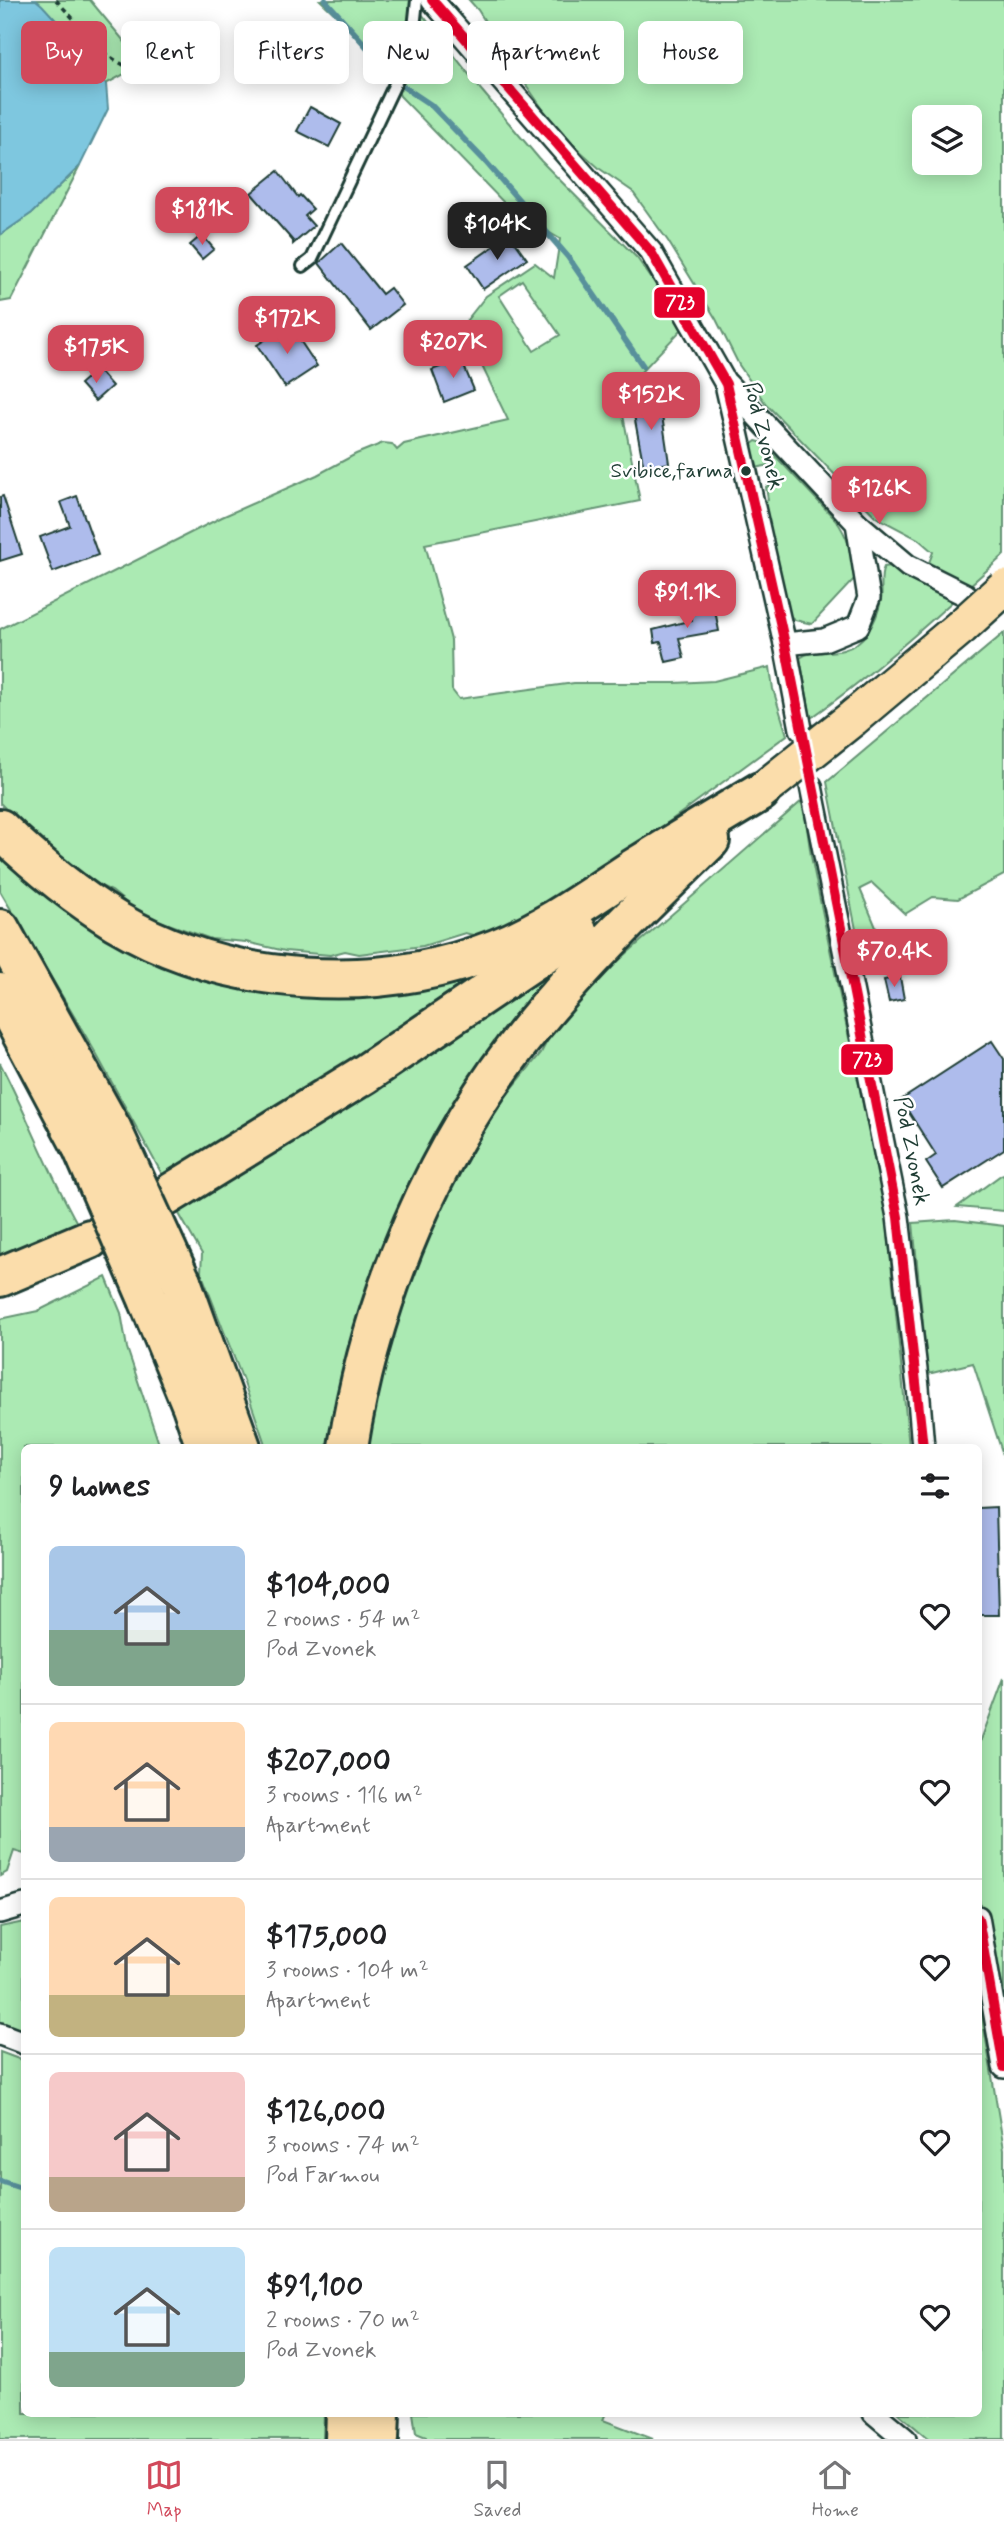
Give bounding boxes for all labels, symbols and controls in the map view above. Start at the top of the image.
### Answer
chip: Buy [21,21,107,84]
chip: Rent [121,21,220,84]
chip: Filters [234,21,349,84]
chip: New [363,21,453,84]
chip: Apartment [467,21,624,84]
chip: House [638,21,743,84]
map controls [912,105,982,175]
button: layers [912,105,982,175]
pin: $181K [153,188,251,247]
text: $181K [171,195,233,225]
pin: $104K [448,202,546,262]
text: $104K [464,210,530,240]
line badge: 723 [653,286,706,319]
text: 723 [665,291,695,316]
pin: $172K [238,296,336,356]
text: $172K [254,304,320,334]
pin: $207K [404,320,502,380]
pin: $175K [47,326,145,385]
text: $207K [419,328,487,358]
text: $175K [64,333,128,363]
pin: $152K [602,372,700,432]
street label: Pod Zvonek [735,379,791,493]
text: $152K [618,380,684,410]
place label: Svibice,farma [610,457,733,485]
marker: Svibice,farma [739,464,753,478]
pin: $126K [830,466,928,526]
text: $126K [847,474,911,504]
pin: $91.1K [630,570,744,630]
text: $91.1K [654,578,720,608]
pin: $70.4K [837,930,951,989]
text: $70.4K [856,937,932,967]
line badge: 723 [840,1043,894,1076]
text: 723 [852,1048,882,1073]
street label: Pod Zvonek [886,1094,936,1208]
text: 9 homes [49,1467,150,1506]
icon: filters [916,1467,954,1505]
text: $104,000 [266,1566,390,1605]
icon: home [105,1574,189,1658]
icon: heart [916,1597,954,1635]
text: 2 rooms · 54 m² [266,1605,420,1635]
text: Pod Zvonek [266,1635,376,1665]
text: $207,000 [266,1742,391,1781]
icon: home [105,1750,189,1834]
icon: heart [916,1773,954,1811]
text: 3 rooms · 116 m² [266,1781,423,1811]
text: Apartment [266,1811,371,1841]
text: $175,000 [266,1917,387,1956]
icon: home [105,1925,189,2009]
icon: heart [916,1948,954,1986]
text: 3 rooms · 104 m² [266,1956,429,1986]
text: Apartment [266,1986,371,2016]
text: $126,000 [266,2092,386,2131]
icon: home [105,2100,189,2184]
icon: heart [916,2123,954,2161]
text: 3 rooms · 74 m² [266,2131,420,2161]
text: Pod Farmou [266,2161,379,2191]
text: $91,100 [266,2267,363,2306]
icon: home [105,2275,189,2359]
icon: heart [916,2298,954,2336]
text: 2 rooms · 70 m² [266,2306,420,2336]
text: Pod Zvonek [266,2336,376,2366]
tab: Map [145,2456,183,2523]
tab: Saved [473,2456,521,2523]
tab: Home [812,2456,859,2523]

